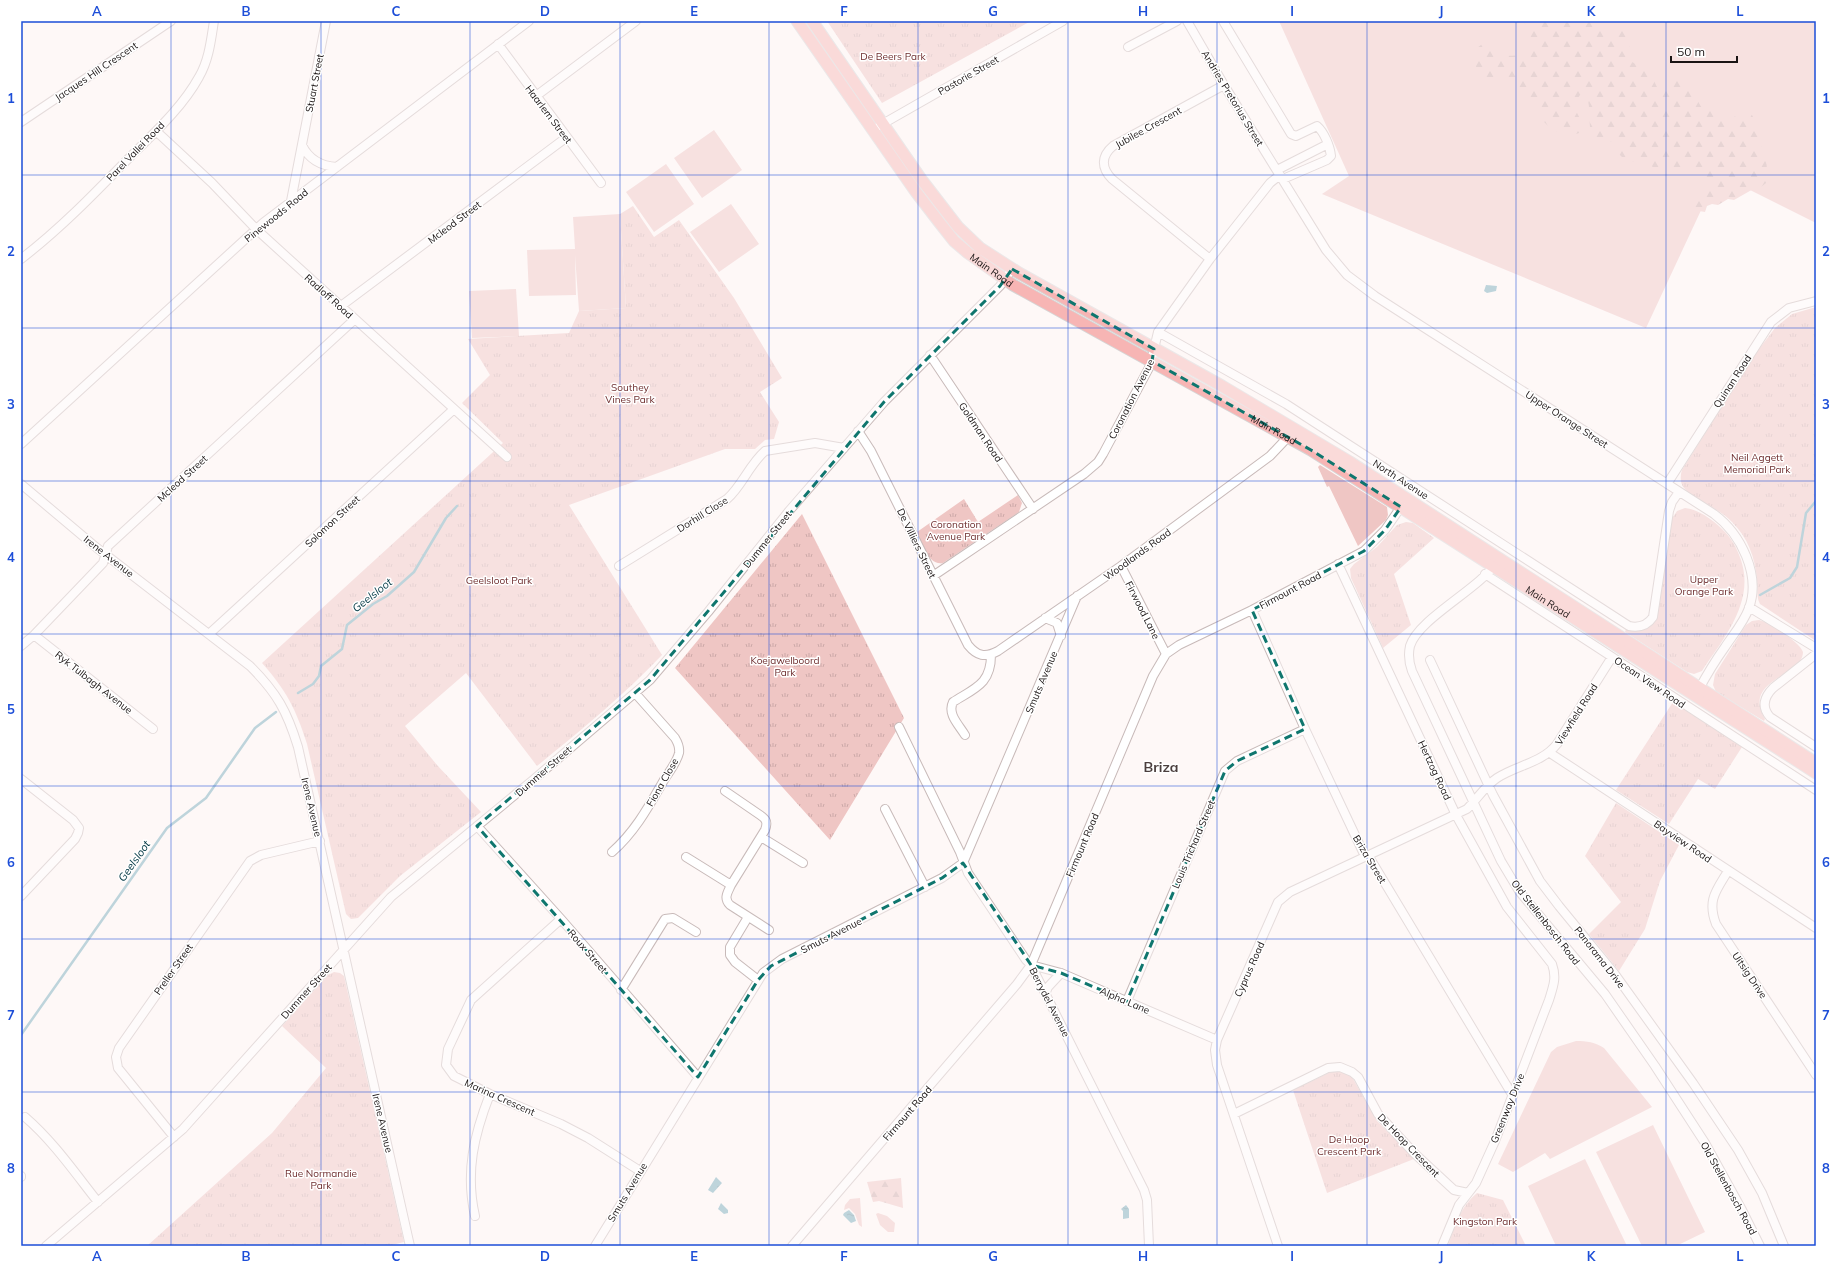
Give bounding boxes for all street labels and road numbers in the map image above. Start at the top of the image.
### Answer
street label: Jacques Hill Crescent [53,39,140,104]
street label: Andries Pretorius Street [1199,48,1267,149]
street label: Stuart Street [302,52,327,113]
street label: Pastorie Street [936,53,1001,98]
street label: Haarlem Street [522,82,575,147]
street label: Jubilee Crescent [1113,104,1184,151]
street label: Parel Vallei Road [103,119,167,184]
street label: Pinewoods Road [242,186,311,245]
street label: Mcleod Street [425,198,484,247]
street label: Main Road [967,251,1016,290]
street label: Radloff Road [302,271,356,322]
street label: Quinan Road [1710,352,1754,410]
street label: Coronation Avenue [1106,357,1157,441]
street label: Upper Orange Street [1523,388,1611,451]
street label: Goldman Road [956,400,1005,465]
street label: Main Road [1248,412,1298,448]
street label: Mcleod Street [154,452,211,504]
street label: North Avenue [1370,457,1431,502]
street label: Solomon Street [302,492,363,550]
street label: Dorhill Close [674,494,730,535]
street label: De Villiers Street [894,506,939,581]
street label: Dummer Street [740,508,795,571]
street label: Woodlands Road [1101,526,1174,583]
street label: Irene Avenue [81,533,136,580]
street label: Firmount Road [1257,569,1323,612]
street label: Firwood Lane [1122,579,1163,641]
street label: Main Road [1523,583,1572,621]
street label: Ryk Tulbagh Avenue [52,648,135,717]
street label: Smuts Avenue [1022,649,1060,715]
street label: Ocean View Road [1612,654,1688,711]
street label: Viewfield Road [1552,681,1601,747]
street label: Hertzog Road [1415,738,1454,802]
street label: Dummer Street [513,743,574,799]
street label: Fiona Close [643,756,681,809]
street label: Irene Avenue [298,776,325,838]
street label: Louis Trichard Street [1169,798,1218,890]
street label: Firmount Road [1063,811,1102,879]
street label: Bayview Road [1651,817,1714,866]
street label: Briza Street [1350,833,1389,886]
street label: Old Stellenbosch Road [1508,877,1583,967]
street label: Smuts Avenue [799,915,864,956]
street label: Panorama Drive [1571,924,1628,991]
street label: Roux Street [565,927,611,976]
street label: Cyprus Road [1231,939,1267,999]
street label: Preller Street [151,941,196,997]
street label: Uitsig Drive [1729,950,1770,1001]
street label: Dummer Street [278,961,335,1022]
street label: Berrydel Avenue [1026,965,1073,1039]
street label: Alpha Lane [1098,984,1152,1017]
street label: Greenway Drive [1488,1071,1527,1145]
street label: Marina Crescent [463,1076,537,1119]
street label: Firmount Road [880,1083,935,1143]
street label: Irene Avenue [369,1092,396,1154]
street label: De Hoop Crescent [1375,1111,1443,1180]
street label: Old Stellenbosch Road [1698,1139,1760,1237]
street label: Smuts Avenue [605,1160,650,1224]

